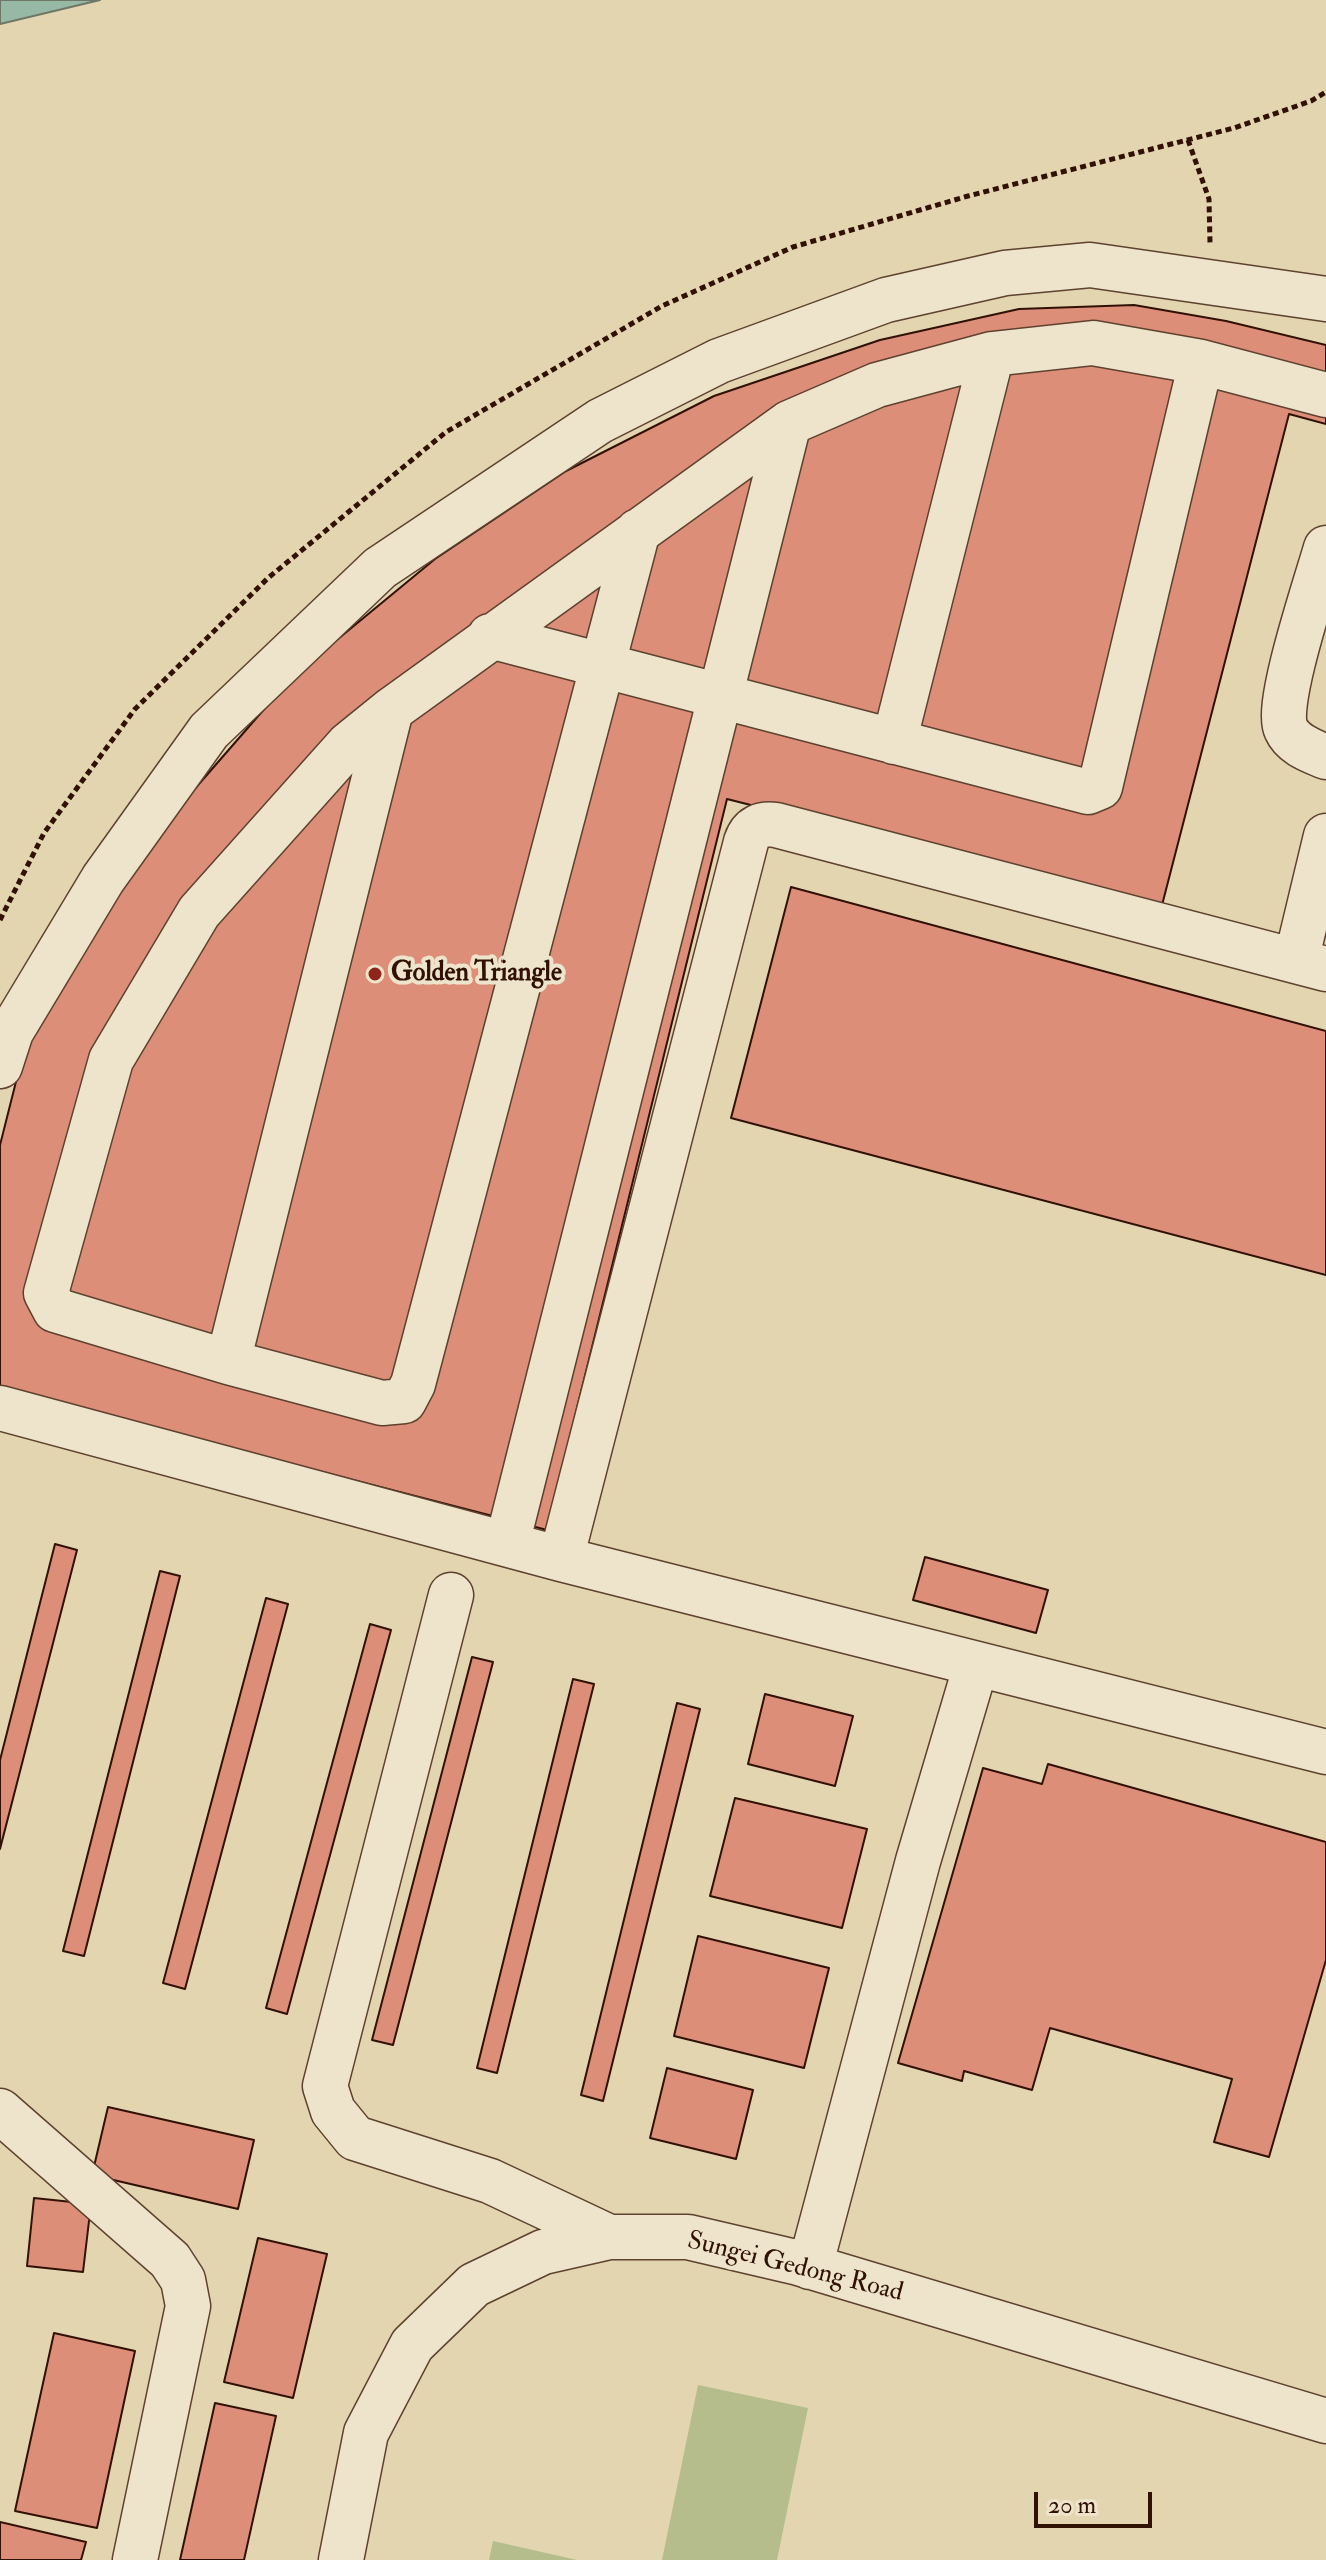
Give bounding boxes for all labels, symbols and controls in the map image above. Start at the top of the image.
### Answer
place label: Golden Triangle [391,958,562,990]
marker: Golden Triangle [366,965,384,983]
street label: Sungei Gedong Road [684,2226,906,2310]
scale bar [1038,2476,1156,2526]
text: 20 m [1048,2490,1096,2521]

